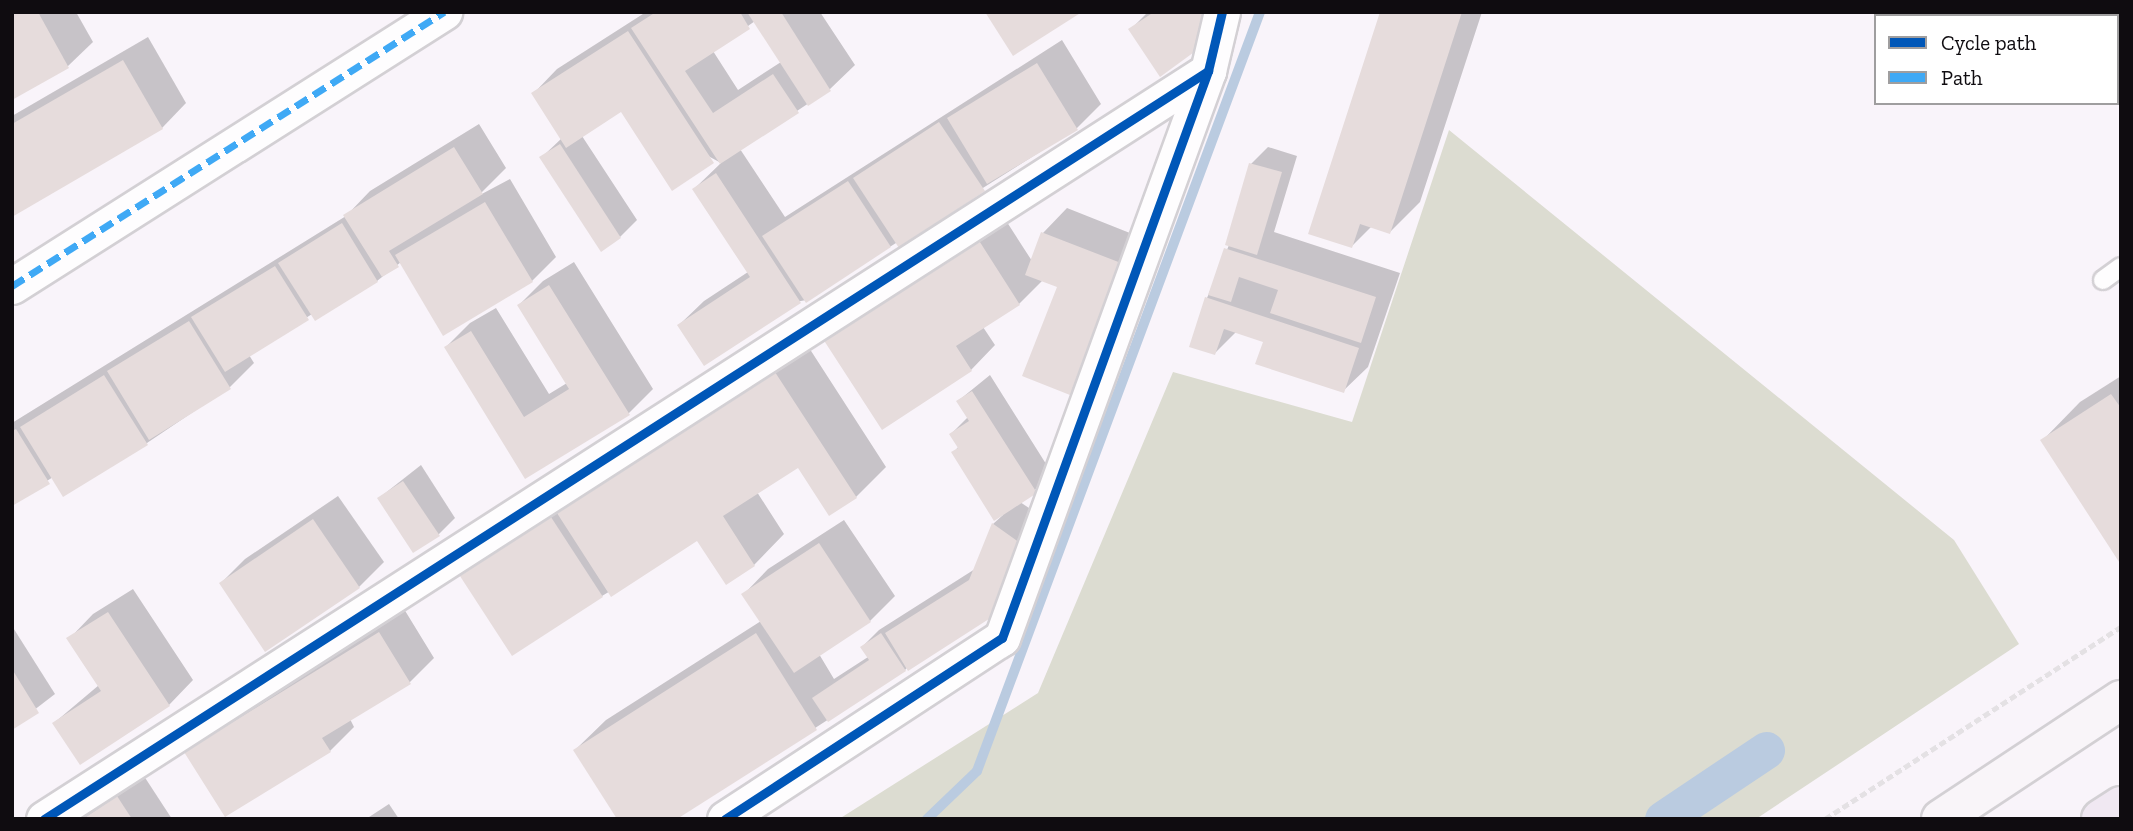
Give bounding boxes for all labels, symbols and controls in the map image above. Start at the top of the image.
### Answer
legend [1874,14,2119,105]
text: Cycle path [1941,30,2036,55]
text: Path [1941,65,1983,90]

